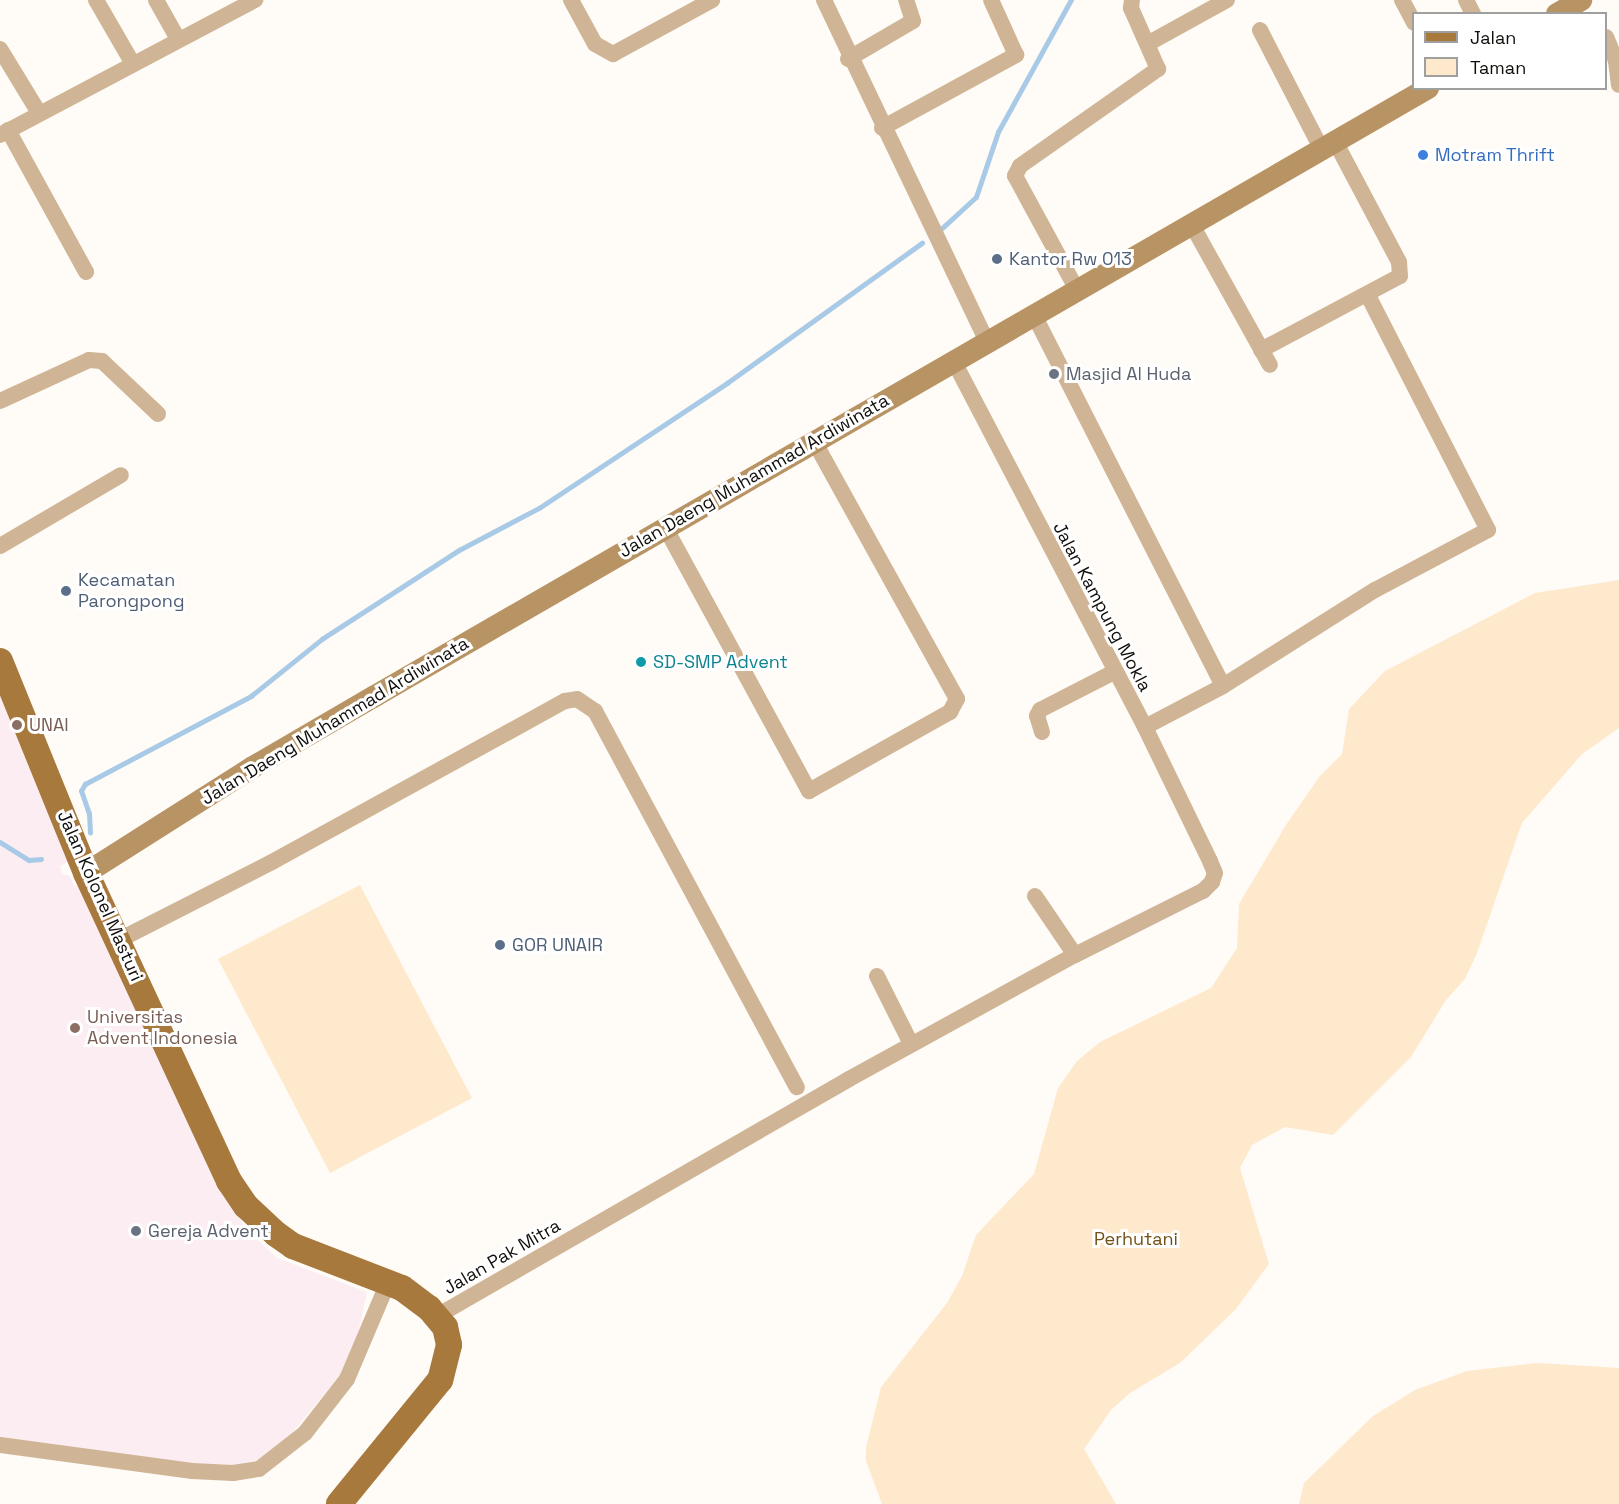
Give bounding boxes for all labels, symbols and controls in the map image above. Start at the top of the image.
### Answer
legend [1412,12,1607,90]
text: Jalan [1470,26,1516,49]
text: Taman [1470,56,1526,79]
place label: Motram Thrift [1435,144,1555,166]
marker: Motram Thrift [1416,148,1430,162]
place label: Kantor Rw 013 [1009,248,1132,270]
marker: Kantor Rw 013 [990,252,1004,266]
place label: Masjid Al Huda [1066,363,1192,385]
marker: Masjid Al Huda [1047,367,1061,381]
street label: Jalan Daeng Muhammad Ardiwinata [615,390,893,562]
street label: Jalan Kampung Mokla [1048,519,1156,695]
place label: Kecamatan Parongpong [78,570,184,612]
marker: Kecamatan Parongpong [59,584,73,598]
street label: Jalan Daeng Muhammad Ardiwinata [197,632,473,810]
place label: SD-SMP Advent [653,651,788,673]
marker: SD-SMP Advent [634,655,648,669]
place label: UNAI [29,714,69,736]
marker: UNAI [10,718,24,732]
street label: Jalan Kolonel Masturi [53,807,147,985]
place label: GOR UNAIR [512,934,603,956]
marker: GOR UNAIR [493,938,507,952]
place label: Universitas Advent Indonesia [87,1007,238,1050]
marker: Universitas Advent Indonesia [68,1021,82,1035]
street label: Jalan Pak Mitra [440,1215,564,1299]
place label: Gereja Advent [148,1220,269,1242]
marker: Gereja Advent [129,1224,143,1238]
park label: Perhutani [1094,1228,1178,1250]

